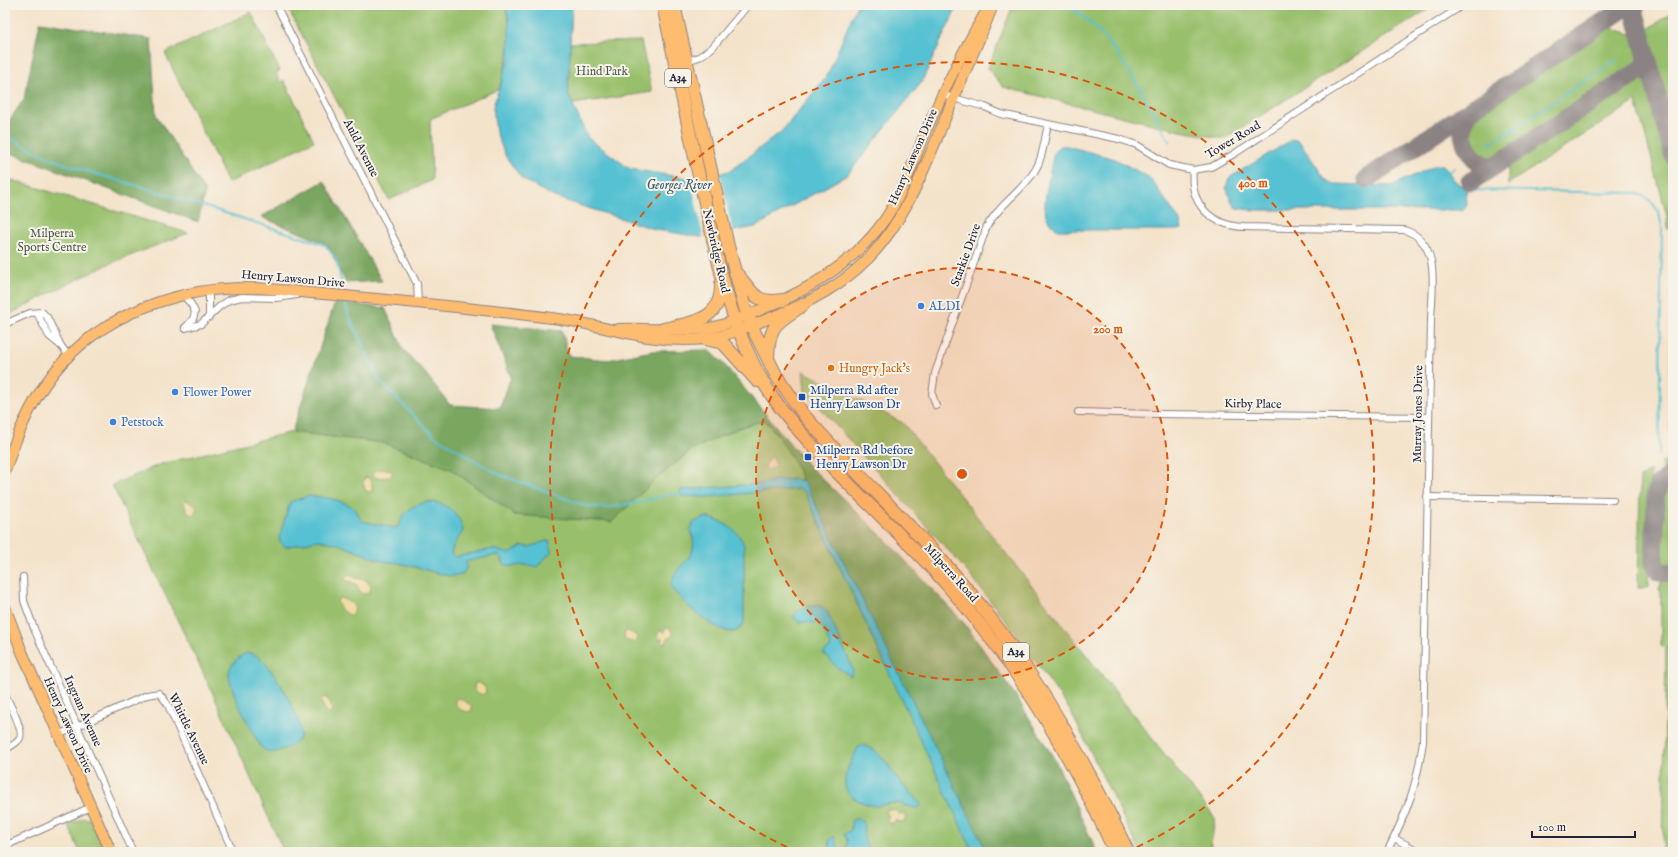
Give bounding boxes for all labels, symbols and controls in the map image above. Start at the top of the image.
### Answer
park label: Hind Park [576,64,628,79]
road number: A34 [665,69,691,87]
street label: Henry Lawson Drive [885,106,941,208]
street label: Auld Avenue [340,116,382,180]
street label: Tower Road [1203,117,1264,162]
text: 400 m [1238,176,1269,191]
water label: Georges River [646,177,712,195]
street label: Newbridge Road [699,208,733,295]
street label: Starkie Drive [948,221,984,288]
park label: Milperra Sports Centre [18,226,87,256]
street label: Henry Lawson Drive [241,267,346,291]
place label: ALDI [928,299,960,314]
marker: ALDI [916,301,926,311]
text: 200 m [1093,322,1123,337]
place label: Hungry Jack's [839,361,910,377]
marker: Hungry Jack's [826,363,836,373]
street label: Murray Jones Drive [1410,365,1427,463]
place label: Milperra Rd after Henry Lawson Dr [810,383,901,412]
place label: Flower Power [183,385,252,400]
marker: Flower Power [170,387,180,397]
marker: Milperra Rd after Henry Lawson Dr [797,392,807,402]
street label: Kirby Place [1224,396,1282,412]
place label: Petstock [121,415,164,430]
marker: Petstock [108,417,118,427]
place label: Milperra Rd before Henry Lawson Dr [816,443,914,472]
marker: Milperra Rd before Henry Lawson Dr [803,452,813,462]
centre of rings [955,467,969,481]
street label: Milperra Road [920,541,982,606]
road number: A34 [1003,643,1029,661]
street label: Ingram Avenue [61,673,106,749]
street label: Henry Lawson Drive [40,674,96,776]
street label: Whittle Avenue [165,691,213,768]
scale bar [1532,813,1635,839]
text: 100 m [1538,820,1566,835]

